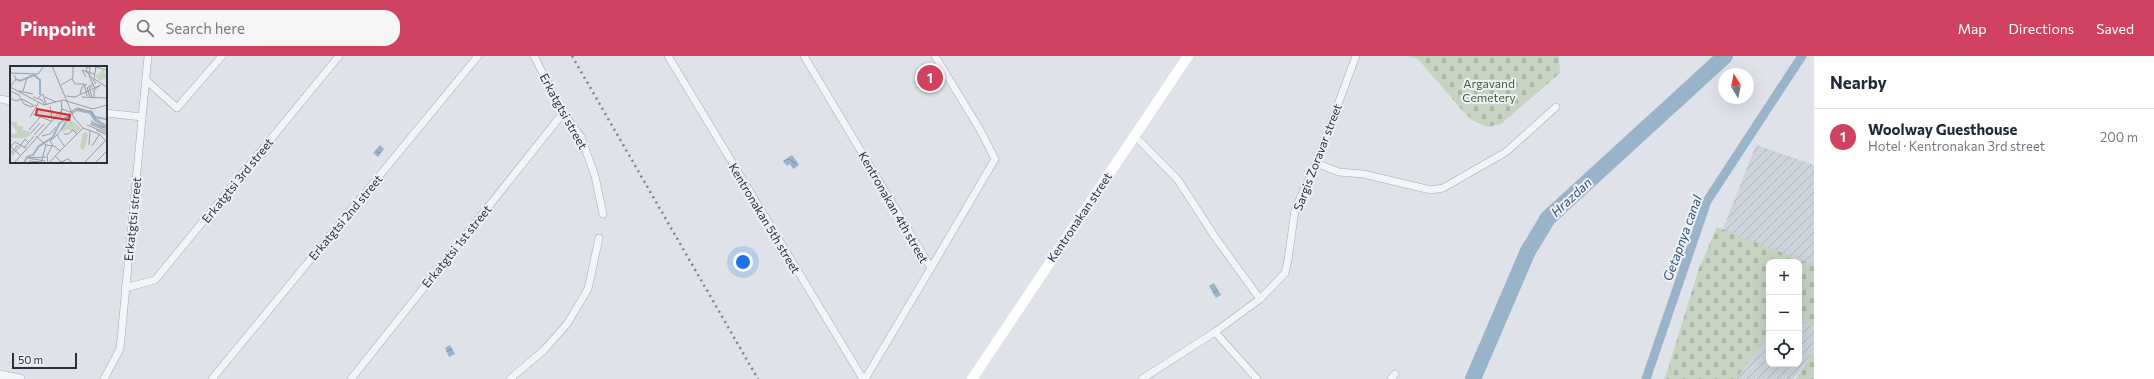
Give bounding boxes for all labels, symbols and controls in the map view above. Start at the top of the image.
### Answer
search box [120,10,400,46]
text: Pinpoint [20,17,96,40]
icon: search [134,17,156,39]
text: Search here [166,19,245,37]
text: Map [1958,20,1987,37]
text: Directions [2009,20,2074,37]
text: Saved [2096,20,2134,37]
pin: 1 [917,63,943,93]
inset map [10,66,107,163]
north arrow [1718,68,1754,104]
street label: Erkatgtsi street [537,71,591,151]
text: Nearby [1830,72,1887,93]
park label: Argavand Cemetery [1462,76,1516,104]
street label: Sargis Zoravar street [1290,102,1344,212]
text: Woolway Guesthouse [1868,120,2018,138]
text: 1 [1840,129,1846,145]
text: 200 m [2100,129,2138,145]
street label: Erkatgtsi 3rd street [199,135,276,225]
text: Hotel · Kentronakan 3rd street [1868,138,2045,154]
street label: Kentronakan 4th street [856,149,932,265]
street label: Kentronakan 5th street [727,160,803,276]
street label: Kentronakan street [1044,169,1114,264]
street label: Erkatgtsi 2nd street [305,171,385,263]
water label: Hrazdan [1547,174,1595,220]
street label: Erkatgtsi street [121,176,143,262]
water label: Getapnya canal [1659,192,1705,283]
street label: Erkatgtsi 1st street [418,202,494,290]
your location [733,252,753,272]
map controls [1766,259,1802,367]
button: + [1766,259,1802,295]
button: − [1766,295,1802,331]
button: locate [1766,331,1802,367]
scale bar [12,351,77,370]
text: 50 m [18,353,43,366]

